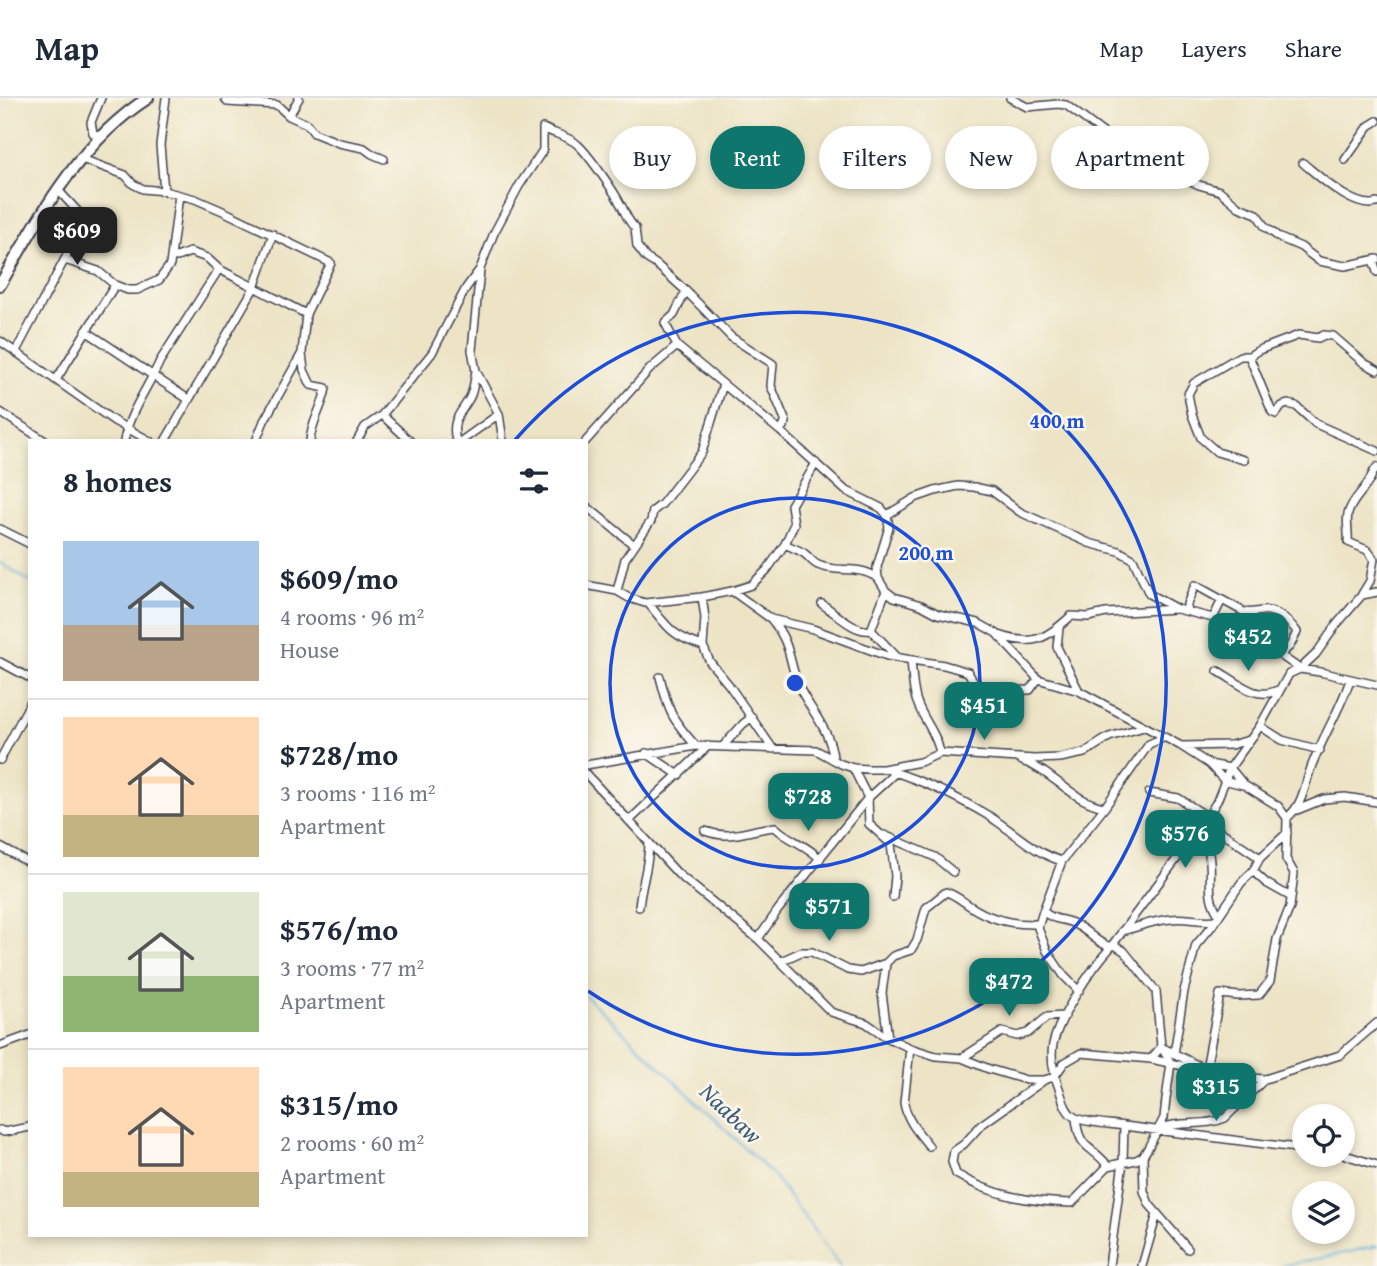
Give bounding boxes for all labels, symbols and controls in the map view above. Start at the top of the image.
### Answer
text: Map [35,24,99,72]
text: Map [1100,31,1143,66]
text: Layers [1181,31,1247,66]
text: Share [1285,31,1342,66]
chip: Buy [609,126,696,189]
chip: Rent [710,126,805,189]
chip: Filters [819,126,931,189]
chip: New [945,126,1037,189]
chip: Apartment [1051,126,1209,189]
pin: $609 [36,208,118,267]
text: $609 [53,213,101,246]
text: 400 m [1029,405,1085,436]
text: 8 homes [63,459,172,503]
icon: filters [515,462,553,500]
text: 200 m [898,537,954,568]
text: $609/mo [280,556,398,600]
icon: home [119,569,203,653]
text: 4 rooms · 96 m² [280,600,424,633]
pin: $452 [1207,614,1289,673]
text: $452 [1224,619,1272,652]
text: House [280,633,339,666]
centre of rings [783,671,807,695]
pin: $451 [943,682,1025,742]
text: $451 [960,688,1008,721]
text: $728/mo [280,732,398,776]
icon: home [119,745,203,829]
pin: $728 [767,774,849,833]
text: 3 rooms · 116 m² [280,776,435,809]
text: $728 [784,779,832,812]
text: Apartment [280,809,385,842]
pin: $576 [1144,810,1226,870]
text: $576 [1161,816,1209,849]
pin: $571 [788,884,870,943]
text: $571 [805,889,853,922]
text: $576/mo [280,907,398,951]
icon: home [119,920,203,1004]
text: 3 rooms · 77 m² [280,951,424,984]
pin: $472 [968,958,1050,1018]
text: $472 [985,964,1033,997]
text: Apartment [280,984,385,1017]
pin: $315 [1175,1063,1257,1123]
text: $315 [1192,1069,1240,1102]
water label: Naabaw [691,1074,770,1152]
text: $315/mo [280,1082,398,1126]
icon: home [119,1095,203,1179]
map controls [1292,1104,1355,1244]
button: locate [1292,1104,1355,1167]
text: 2 rooms · 60 m² [280,1126,424,1159]
text: Apartment [280,1159,385,1192]
button: layers [1292,1181,1355,1244]

